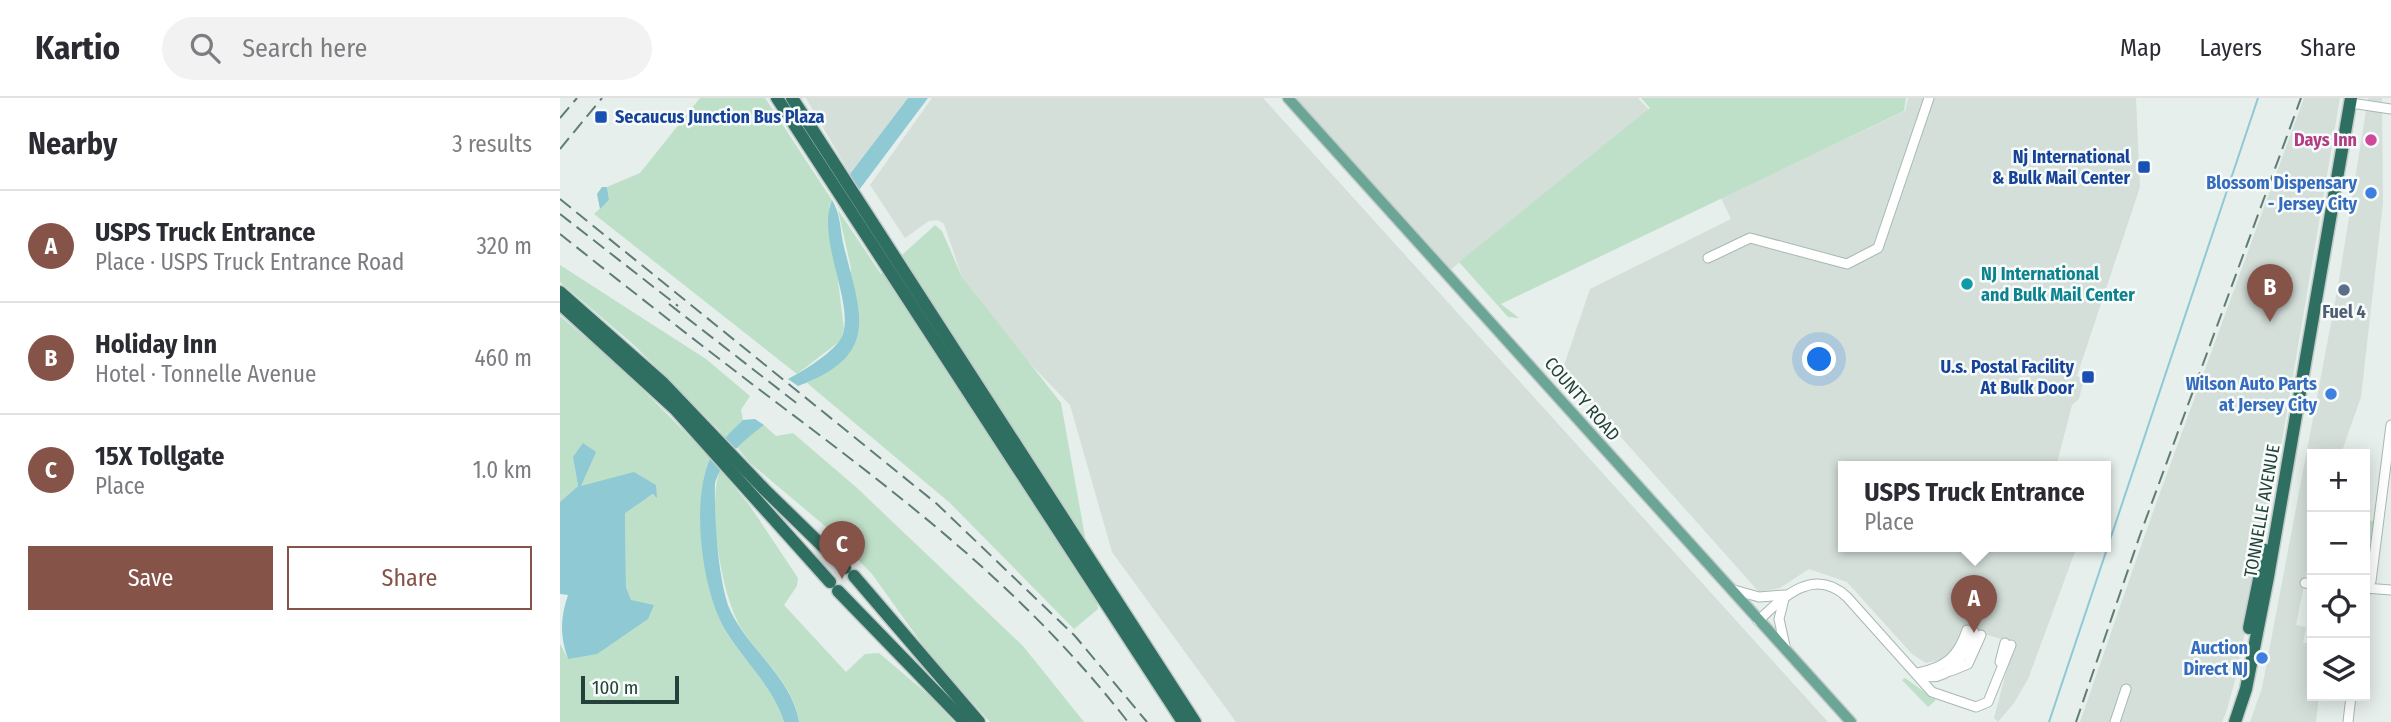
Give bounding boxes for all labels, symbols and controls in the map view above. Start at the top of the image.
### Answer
search box [162,17,652,80]
text: Kartio [35,28,120,68]
icon: search [186,29,224,67]
text: Search here [242,33,367,64]
text: Map [2120,34,2162,62]
text: Layers [2200,34,2262,62]
text: Share [2300,34,2356,62]
place label: Secaucus Junction Bus Plaza [615,106,824,128]
marker: Secaucus Junction Bus Plaza [593,109,609,125]
text: Nearby [28,126,117,162]
place label: Days Inn [2294,129,2357,151]
text: 3 results [452,130,532,158]
marker: Days Inn [2363,132,2379,148]
place label: Nj International & Bulk Mail Center [1992,146,2130,189]
marker: Nj International & Bulk Mail Center [2136,159,2152,175]
place label: Blossom Dispensary - Jersey City [2206,172,2357,215]
marker: Blossom Dispensary - Jersey City [2363,185,2379,201]
text: USPS Truck Entrance [95,217,315,248]
text: A [45,232,57,260]
text: 320 m [477,232,532,260]
text: Place · USPS Truck Entrance Road [95,248,404,276]
place label: NJ International and Bulk Mail Center [1981,263,2135,306]
pin: B [2247,264,2293,322]
marker: NJ International and Bulk Mail Center [1959,276,1975,292]
marker: Fuel 4 [2336,282,2352,298]
place label: Fuel 4 [2322,301,2366,323]
text: Holiday Inn [95,329,217,360]
your location [1802,342,1836,376]
text: B [45,344,57,372]
text: 460 m [474,344,532,372]
street label: COUNTY ROAD [1540,353,1624,445]
place label: U.s. Postal Facility At Bulk Door [1941,356,2074,399]
text: Hotel · Tonnelle Avenue [95,360,316,388]
marker: U.s. Postal Facility At Bulk Door [2080,369,2096,385]
place label: Wilson Auto Parts at Jersey City [2186,373,2317,416]
marker: Wilson Auto Parts at Jersey City [2323,386,2339,402]
text: 15X Tollgate [95,441,224,472]
street label: TONNELLE AVENUE [2239,443,2285,579]
map controls [2307,449,2370,701]
button: + [2307,449,2370,512]
text: C [45,456,57,484]
text: 1.0 km [473,456,532,484]
popup [1838,461,2111,552]
text: Place [95,472,145,500]
text: USPS Truck Entrance [1864,477,2085,508]
text: Place [1864,508,1914,536]
button: − [2307,512,2370,575]
pin: C [819,521,865,579]
button: Save [28,546,273,610]
button: Share [287,546,532,610]
pin: A [1951,575,1997,633]
button: locate [2307,575,2370,638]
place label: Auction Direct NJ [2183,637,2248,680]
button: layers [2307,638,2370,701]
marker: Auction Direct NJ [2254,650,2270,666]
scale bar [581,673,679,705]
text: 100 m [592,676,638,699]

